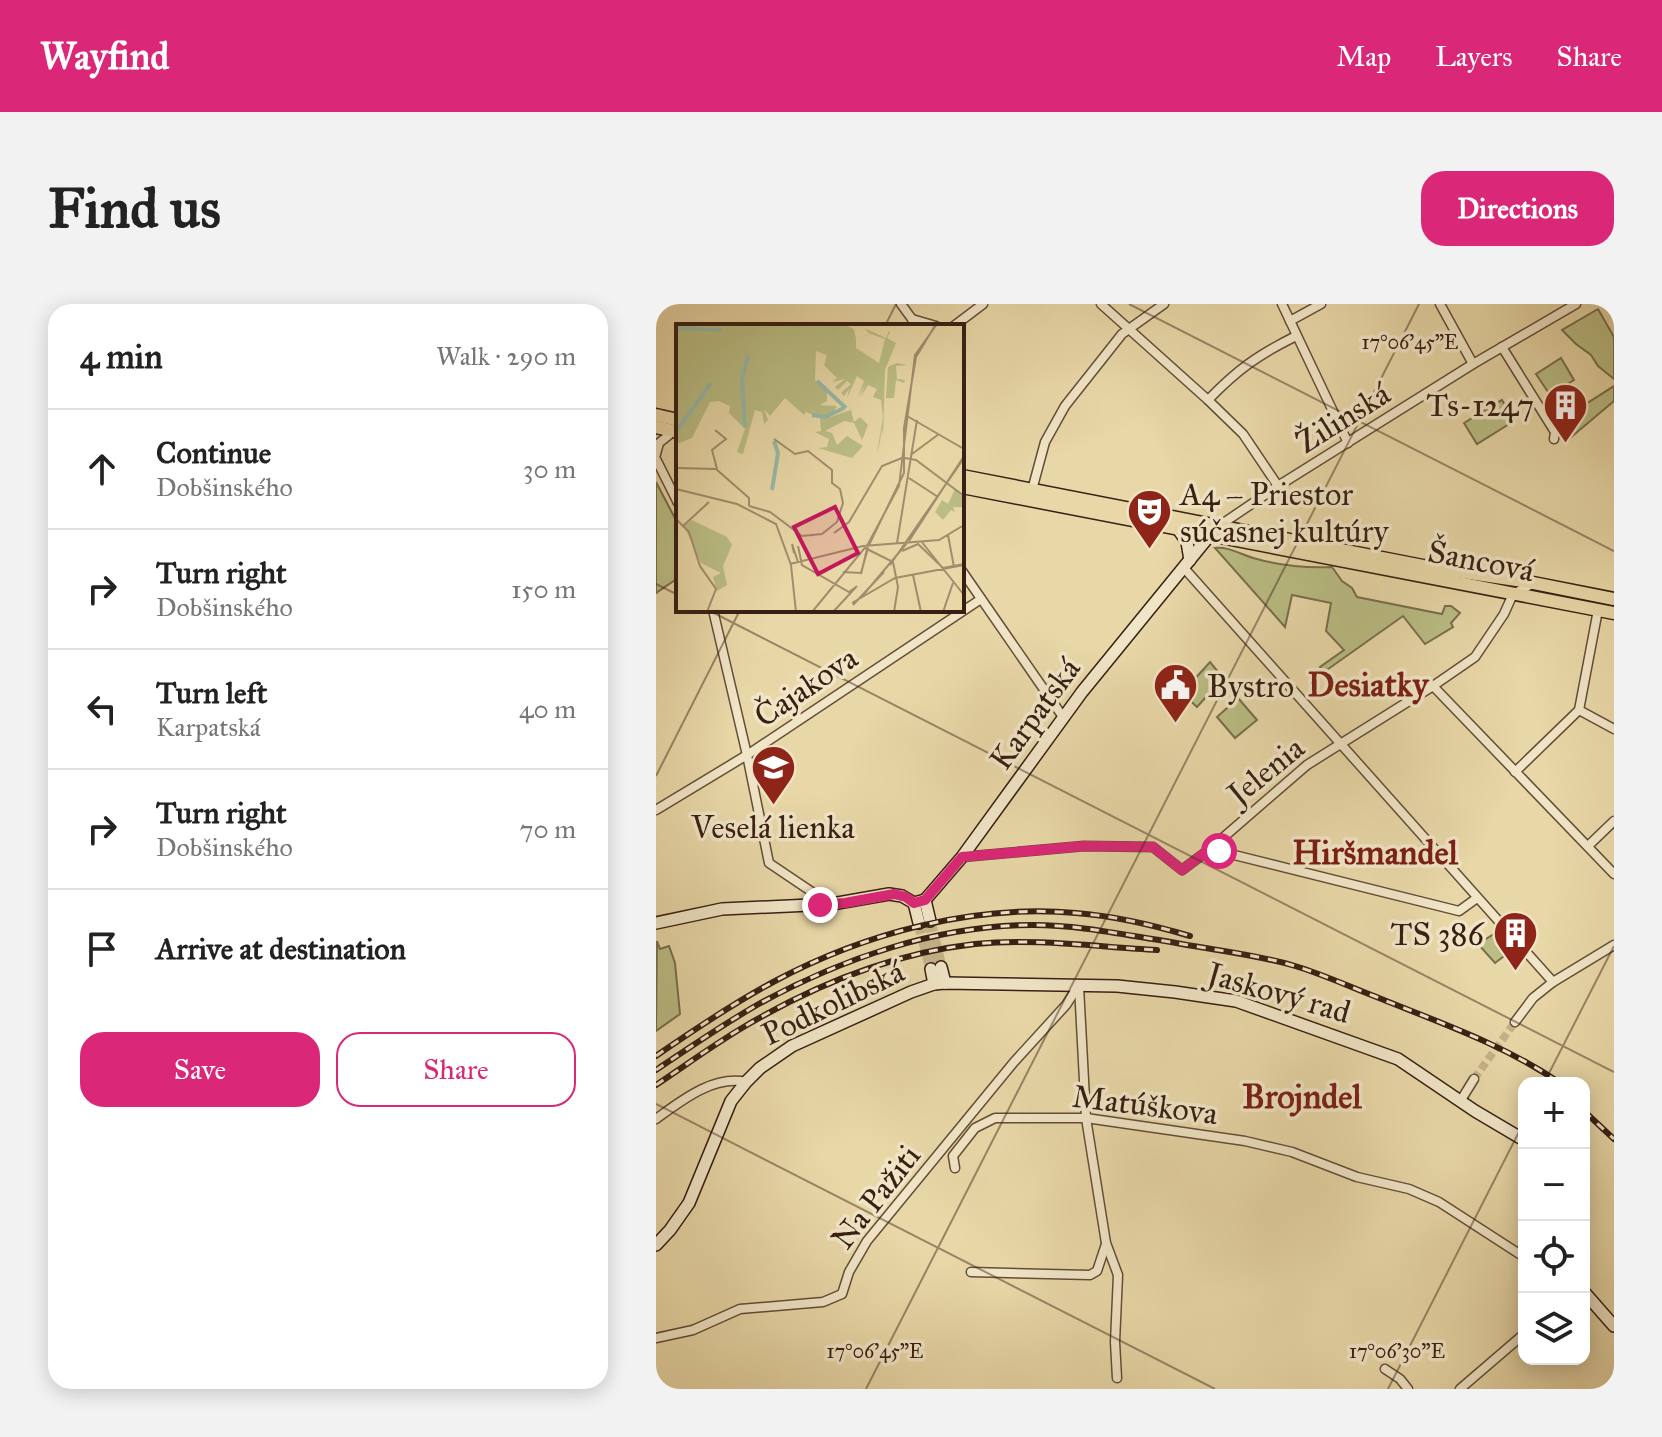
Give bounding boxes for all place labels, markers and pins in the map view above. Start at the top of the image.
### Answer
building icon: Ts-1247 [1541,381,1589,444]
place label: Ts-1247 [1426,386,1534,425]
place label: A4 – Priestor súčasnej kultúry [1178,475,1390,551]
theatre icon: A4 – Priestor súčasnej kultúry [1125,488,1173,551]
public building icon: Bystro [1152,662,1200,725]
place label: Bystro [1207,667,1294,706]
school or university icon: Veselá lienka [749,744,797,807]
place label: Veselá lienka [690,808,855,847]
building icon: TS 386 [1491,910,1539,973]
place label: TS 386 [1391,915,1486,954]

